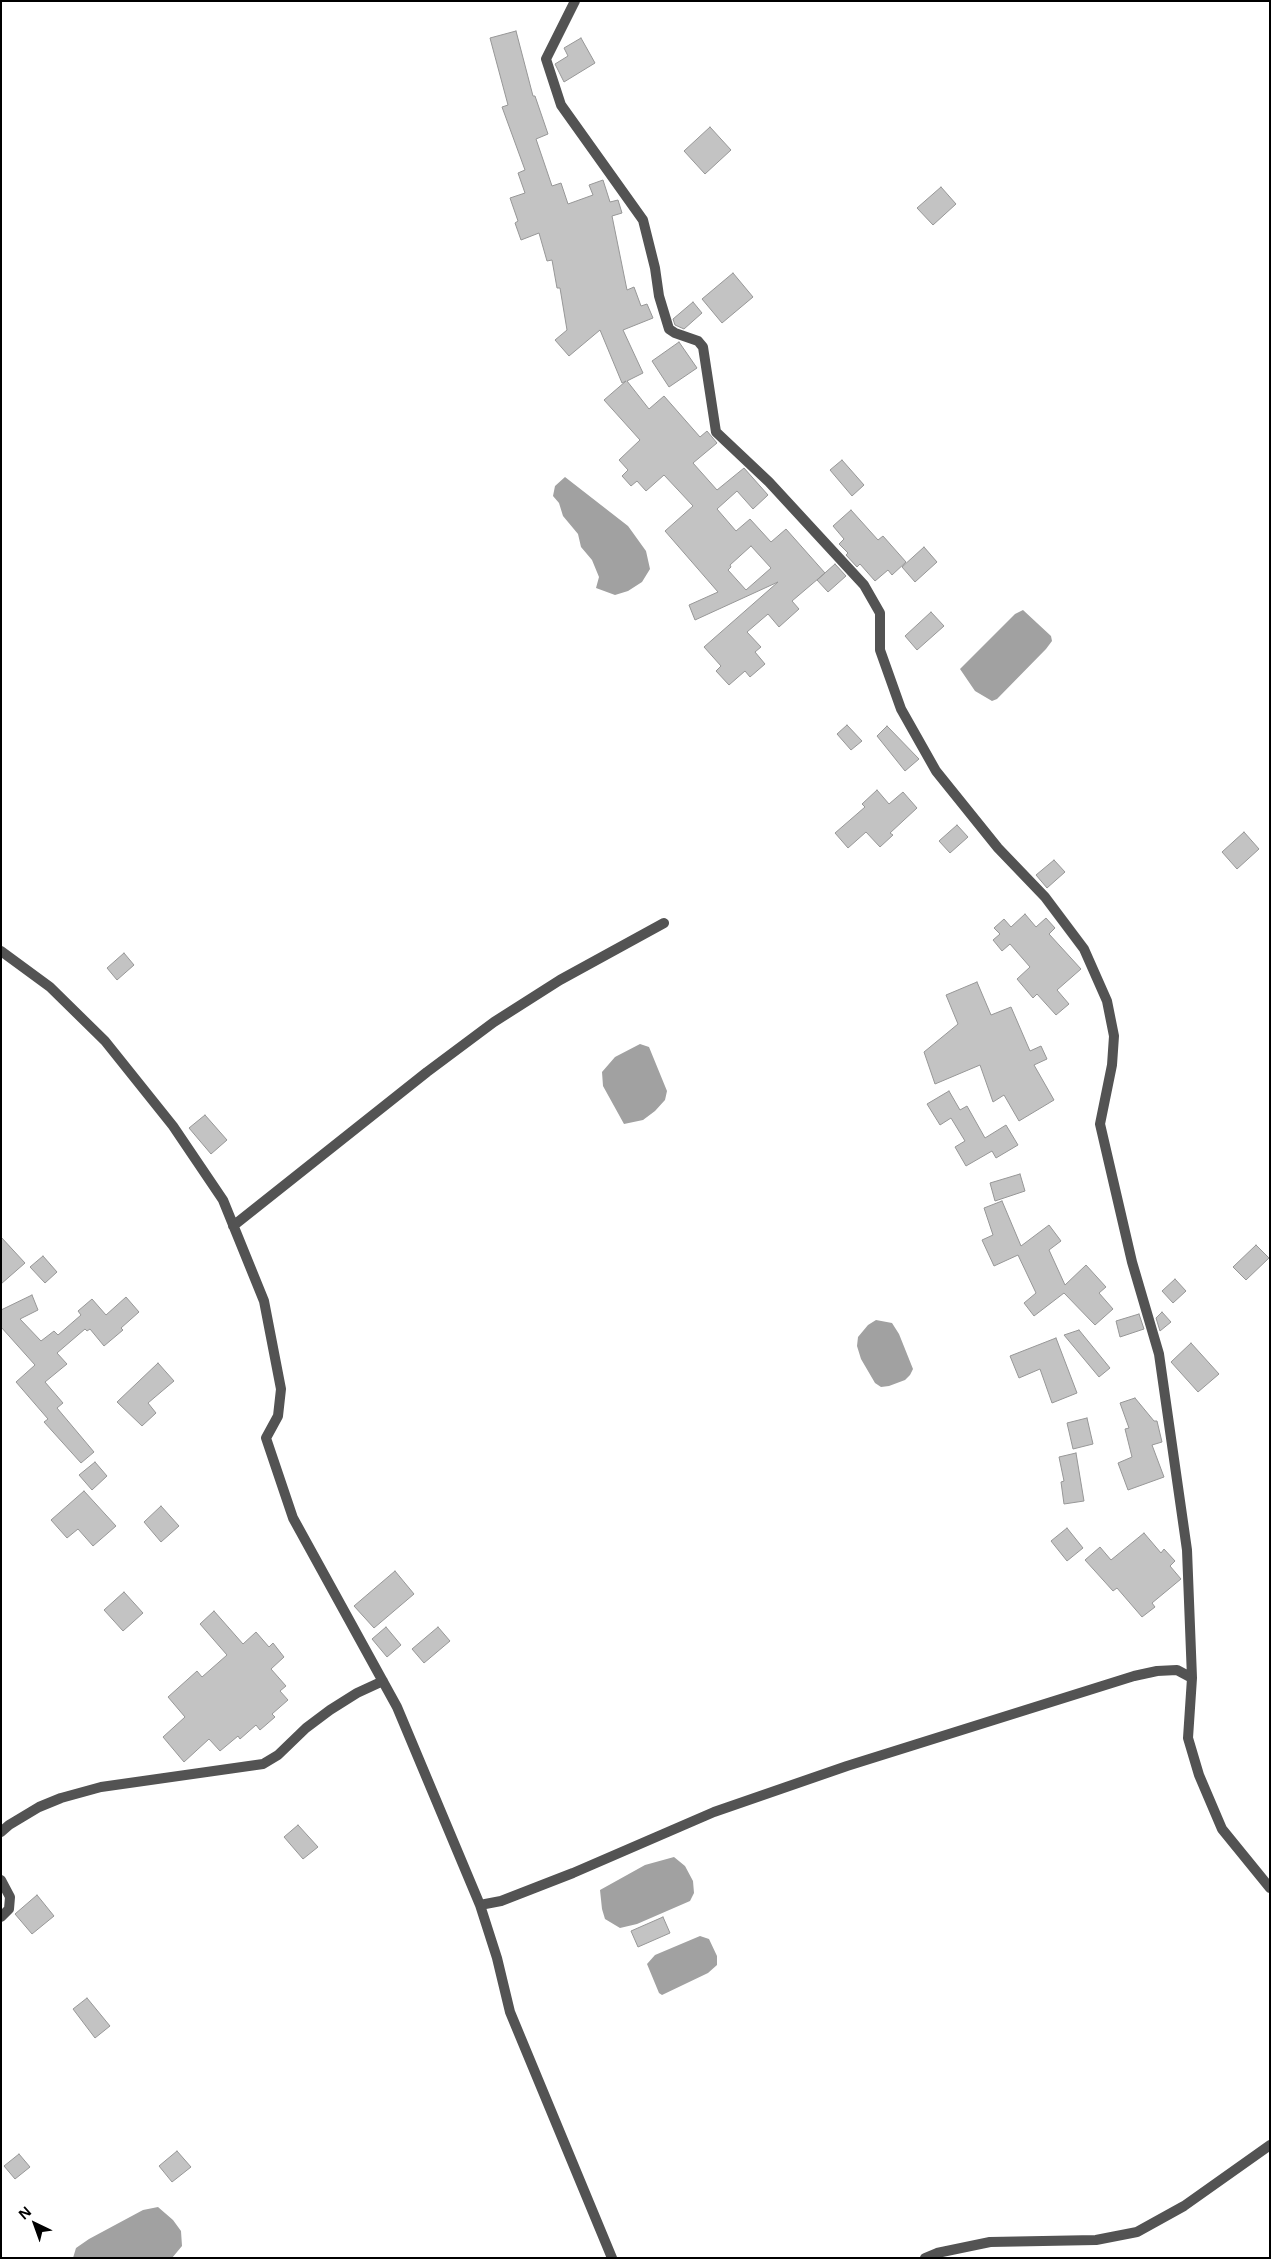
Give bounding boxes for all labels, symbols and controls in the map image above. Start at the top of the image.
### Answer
north arrow [10,2199,60,2249]
text: N [14,2202,35,2223]

